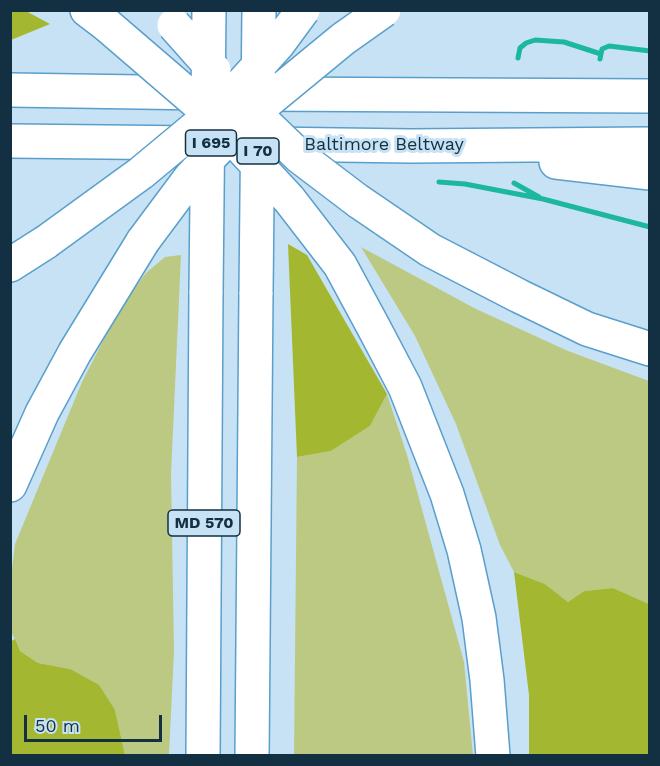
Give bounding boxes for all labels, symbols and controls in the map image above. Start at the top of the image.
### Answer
road number: I 695 [186,130,236,156]
street label: Baltimore Beltway [304,134,464,156]
road number: I 70 [237,138,279,164]
road number: MD 570 [168,510,240,536]
scale bar [27,703,165,741]
text: 50 m [35,715,80,736]

